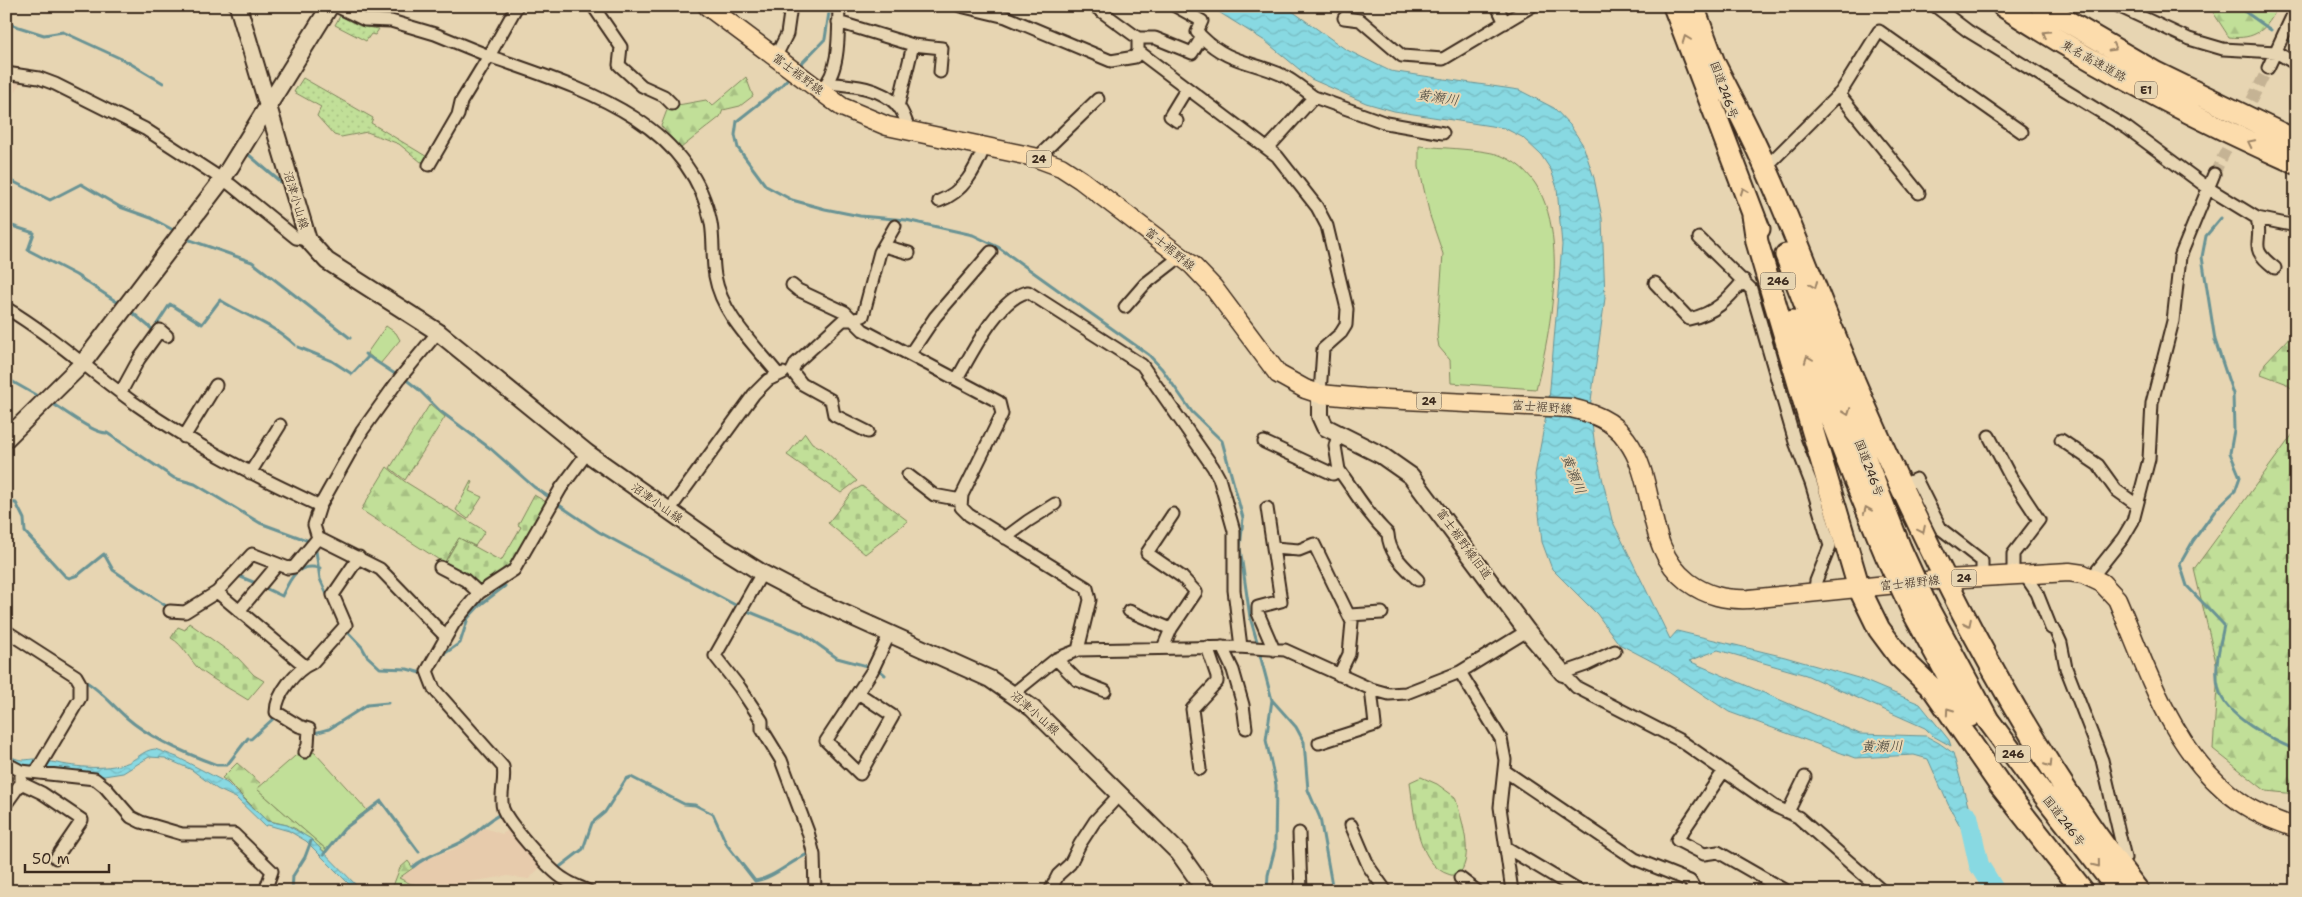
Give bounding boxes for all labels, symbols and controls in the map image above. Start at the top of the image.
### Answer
one-way arrow [2042,30,2051,40]
one-way arrow [1682,35,1692,44]
street label: 東名高速道路 [2059,37,2129,85]
one-way arrow [2108,42,2117,52]
street label: 富士裾野線 [769,50,827,98]
street label: 国道246号 [1706,59,1742,121]
road number: E1 [2135,82,2157,98]
water label: 黄瀬川 [1416,85,1460,109]
one-way arrow [2247,139,2256,149]
road number: 24 [1026,150,1052,168]
street label: 沼津小山線 [280,169,312,231]
one-way arrow [1740,187,1750,195]
street label: 富士裾野線 [1142,224,1198,274]
road number: 246 [1760,272,1796,290]
one-way arrow [1807,280,1818,289]
one-way arrow [1804,355,1814,364]
road number: 24 [1416,392,1442,410]
street label: 富士裾野線 [1512,397,1572,417]
one-way arrow [1840,407,1851,416]
street label: 国道246号 [1851,437,1887,499]
water label: 黄瀬川 [1558,451,1590,497]
street label: 沼津小山線 [628,479,686,527]
street label: 富士裾野線旧道 [1433,505,1495,583]
one-way arrow [1863,506,1874,515]
one-way arrow [1916,525,1926,534]
road number: 24 [1952,570,1976,586]
street label: 富士裾野線 [1879,572,1941,594]
one-way arrow [1962,618,1972,627]
street label: 沼津小山線 [1007,687,1063,739]
one-way arrow [1946,707,1955,717]
water label: 黄瀬川 [1861,737,1903,755]
road number: 246 [1996,746,2030,762]
one-way arrow [2042,759,2052,768]
street label: 国道246号 [2039,792,2089,850]
scale bar [25,842,109,874]
text: 50 m [32,849,70,869]
one-way arrow [2092,858,2100,867]

